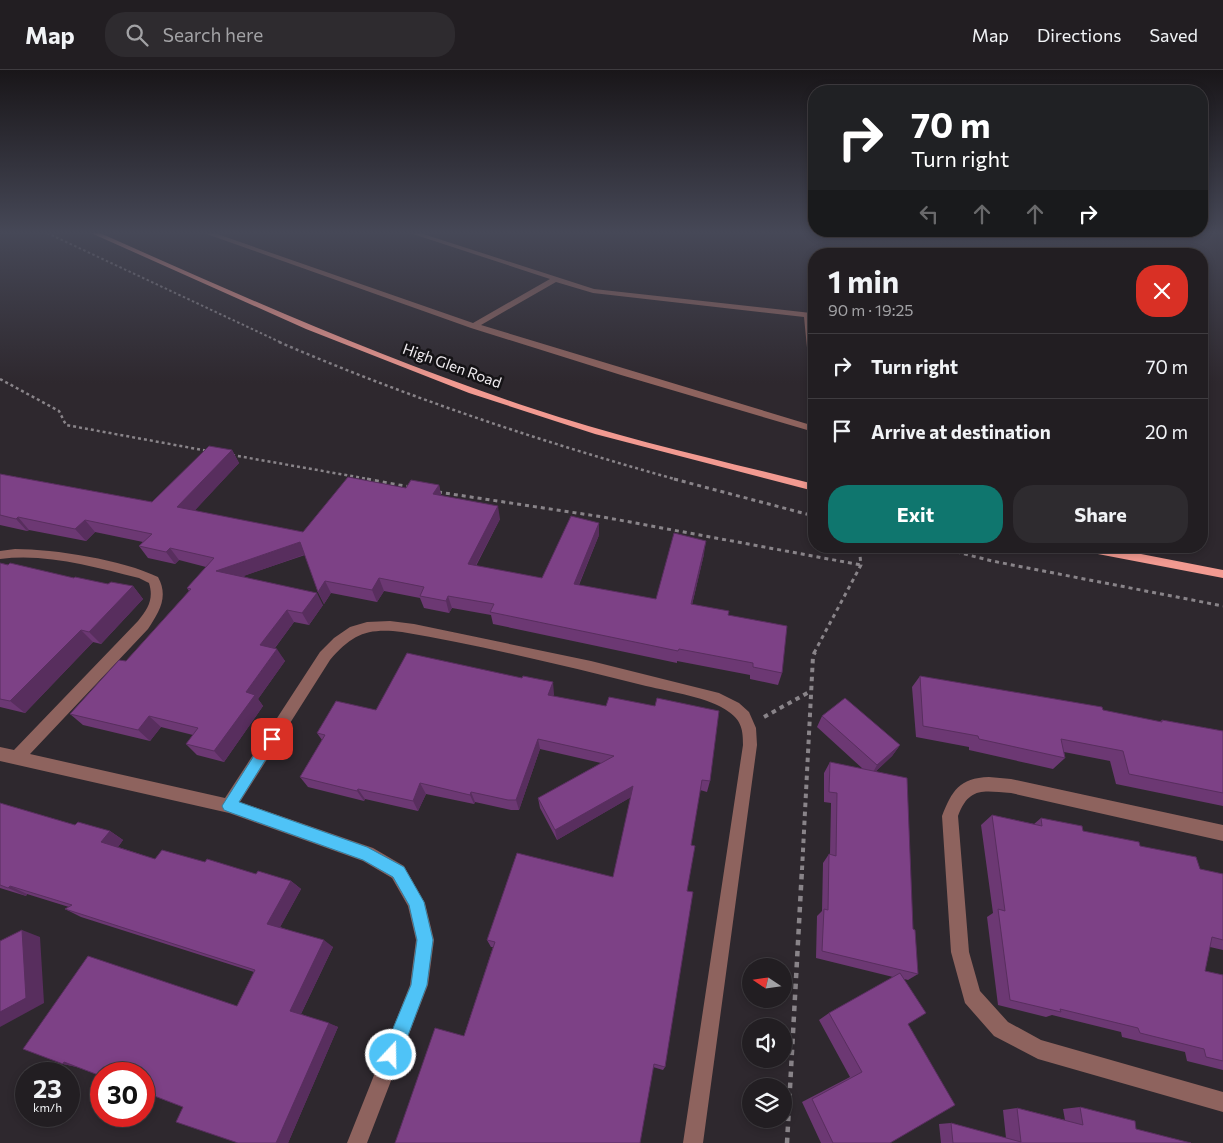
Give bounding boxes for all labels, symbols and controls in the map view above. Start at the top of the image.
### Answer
search box [105,12,455,57]
text: Map [25,20,75,49]
icon: search [123,21,151,49]
text: Search here [163,23,263,46]
text: Map [972,24,1009,46]
text: Directions [1037,24,1121,46]
text: Saved [1149,24,1198,46]
text: 70 m [911,102,991,145]
icon: right [828,105,893,170]
text: Turn right [911,145,1009,172]
icon: left [915,200,943,228]
icon: ahead [968,200,996,228]
icon: ahead [1021,200,1049,228]
icon: right [1074,200,1102,228]
text: 1 min [828,262,899,299]
button: close [1136,265,1188,317]
text: 90 m · 19:25 [828,300,913,319]
street label: High Glen Road [400,339,504,391]
icon: right [828,352,856,380]
text: Turn right [871,355,958,378]
text: 70 m [1145,355,1188,378]
icon: arrive [828,417,856,445]
text: Arrive at destination [871,420,1051,443]
text: 20 m [1145,420,1188,443]
button: Exit [828,485,1003,543]
button: Share [1013,485,1188,543]
pin [251,718,293,760]
icon: arrive [258,725,286,753]
north arrow [742,958,792,1008]
map controls [742,958,792,1128]
button: sound [742,1018,792,1068]
position arrow [364,1028,416,1080]
speed limit sign: 30 [90,1062,155,1127]
text: 23 [33,1073,62,1103]
button: layers [742,1078,792,1128]
text: km/h [33,1100,62,1114]

